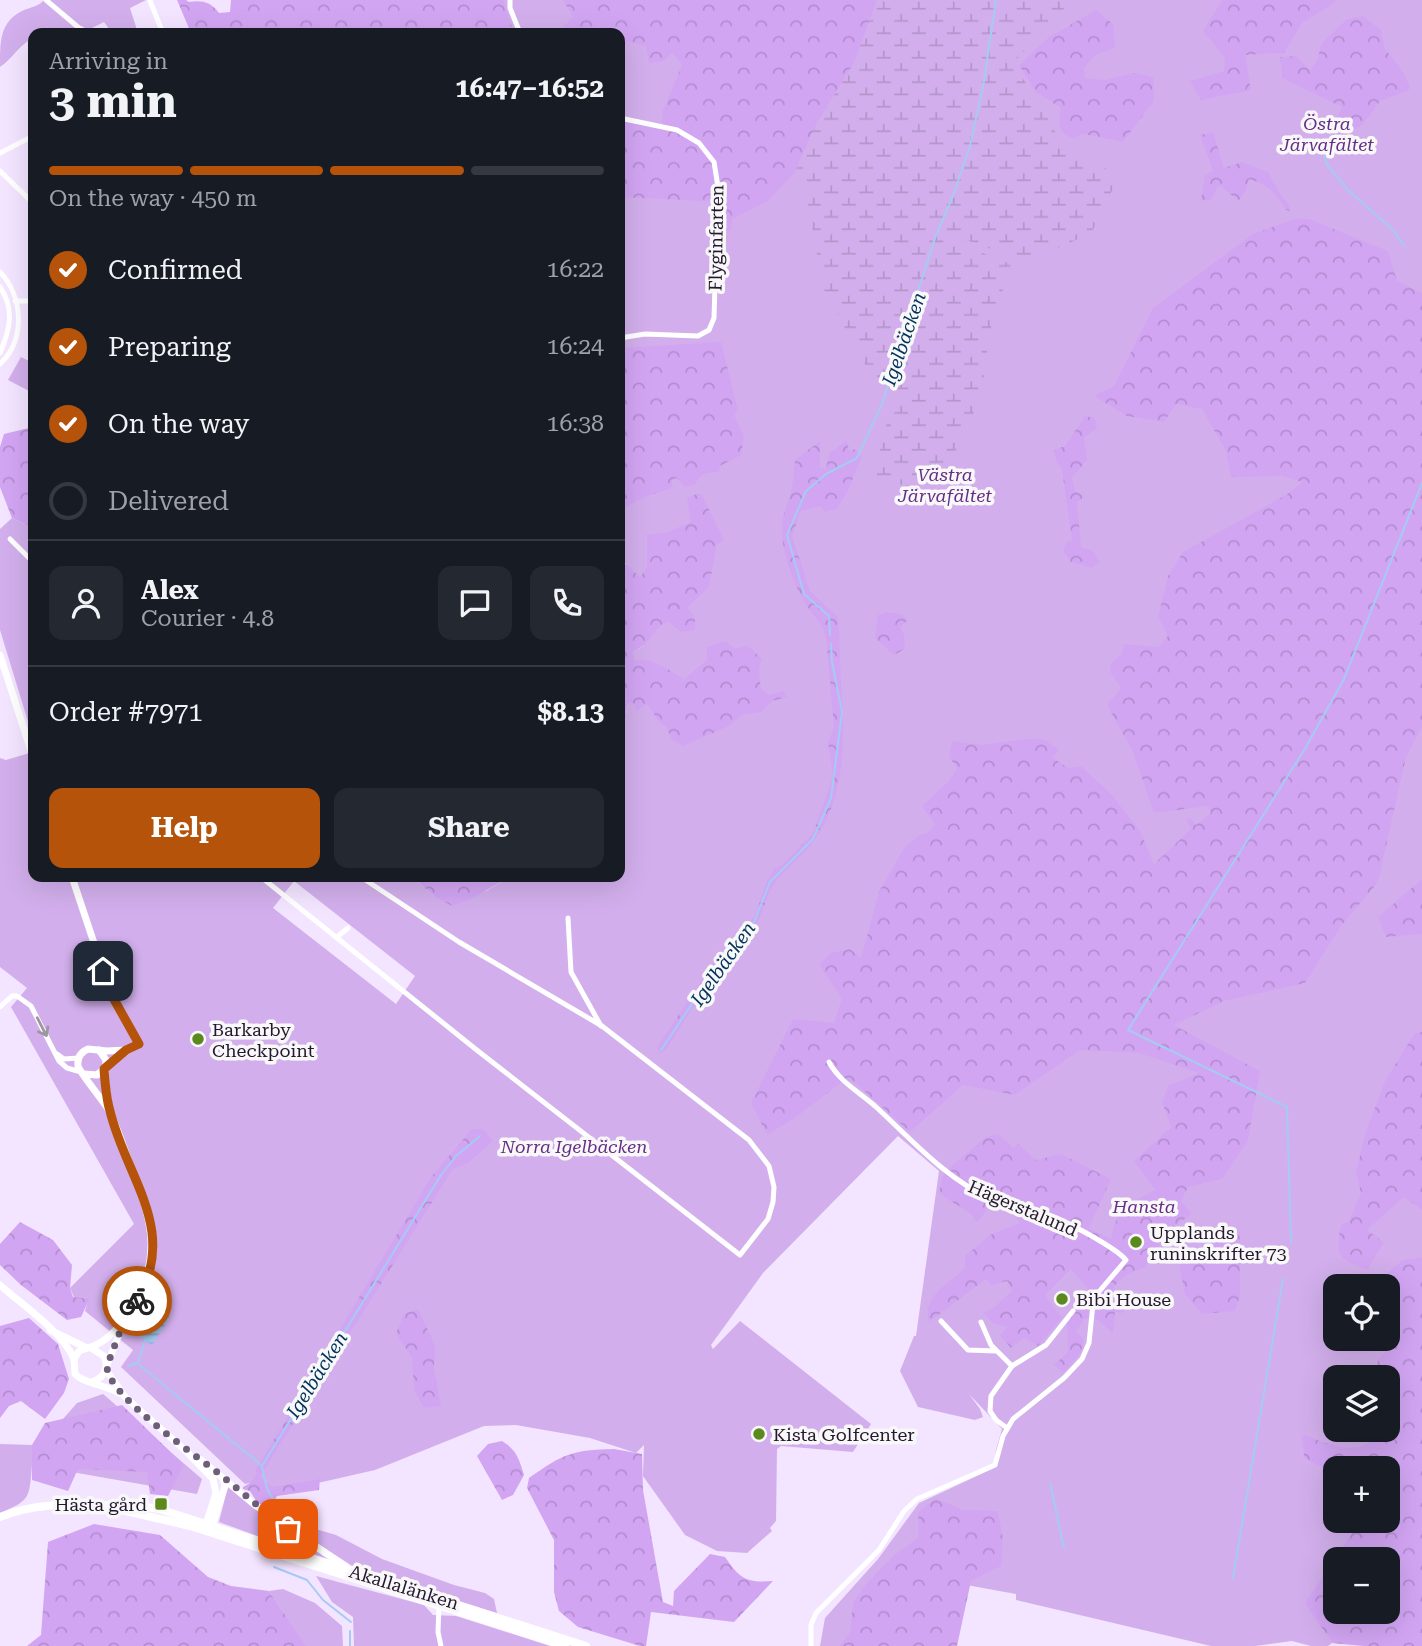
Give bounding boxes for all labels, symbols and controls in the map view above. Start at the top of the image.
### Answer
text: Arriving in [49,48,168,75]
text: 16:47–16:52 [455,73,604,103]
text: 3 min [49,74,177,128]
park label: Östra Järvafältet [1279,113,1374,155]
street label: Flyginfarten [705,184,727,291]
text: On the way · 450 m [49,185,257,212]
icon: check [49,251,87,289]
text: Confirmed [108,255,243,285]
text: 16:22 [547,256,604,283]
water label: Igelbäcken [877,289,931,390]
icon: check [49,328,87,366]
text: Preparing [108,332,231,362]
text: 16:24 [547,333,604,360]
icon: check [49,405,87,443]
text: On the way [108,409,249,439]
text: 16:38 [547,410,604,437]
park label: Västra Järvafältet [897,464,992,506]
text: Delivered [108,486,229,516]
button: person [49,566,123,640]
button: chat [438,566,512,640]
button: phone [530,566,604,640]
text: Alex [141,575,199,605]
text: Courier · 4.8 [141,605,274,632]
text: Order #7971 [49,697,203,727]
text: $8.13 [538,697,604,727]
button: Help [49,788,320,868]
button: Share [334,788,604,868]
water label: Igelbäcken [685,917,760,1011]
pin [73,941,133,1001]
icon: home [84,952,122,990]
one-way arrow [36,1016,50,1037]
place label: Barkarby Checkpoint [212,1019,315,1061]
marker: Barkarby Checkpoint [190,1031,206,1047]
park label: Norra Igelbäcken [500,1136,647,1157]
street label: Hägerstalund [965,1176,1081,1241]
park label: Hansta [1111,1196,1176,1217]
place label: Upplands runinskrifter 73 [1150,1222,1287,1264]
marker: Upplands runinskrifter 73 [1128,1234,1144,1250]
courier [102,1266,172,1336]
map controls [1323,1274,1400,1624]
button: locate [1323,1274,1400,1351]
icon: bike [118,1282,156,1320]
place label: Bibi House [1076,1289,1171,1310]
marker: Bibi House [1054,1291,1070,1307]
water label: Igelbäcken [281,1327,353,1423]
button: layers [1323,1365,1400,1442]
place label: Kista Golfcenter [773,1424,915,1445]
marker: Kista Golfcenter [751,1426,767,1442]
button: + [1323,1456,1400,1533]
place label: Hästa gård [54,1494,147,1515]
marker: Hästa gård [153,1496,169,1512]
pin [258,1499,318,1559]
icon: bag [269,1510,307,1548]
button: − [1323,1547,1400,1624]
street label: Akallalänken [347,1560,462,1614]

